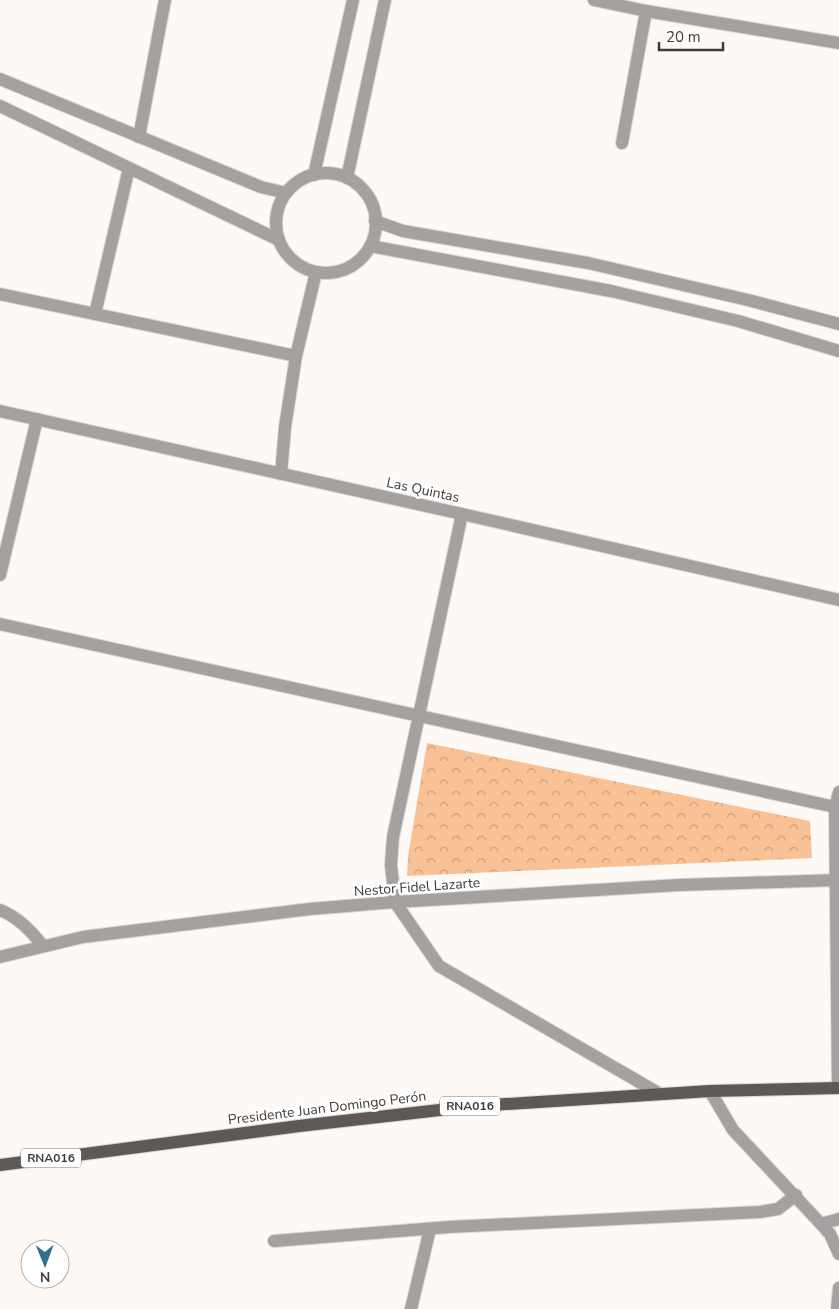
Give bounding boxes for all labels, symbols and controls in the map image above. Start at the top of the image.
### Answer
scale bar [659,20,723,52]
text: 20 m [666,27,701,47]
street label: Las Quintas [385,473,462,507]
street label: Nestor Fidel Lazarte [353,873,481,901]
street label: Presidente Juan Domingo Perón [227,1086,427,1130]
road number: RNA016 [440,1096,500,1116]
road number: RNA016 [21,1148,81,1168]
north arrow [20,1239,70,1289]
text: N [40,1267,51,1286]

